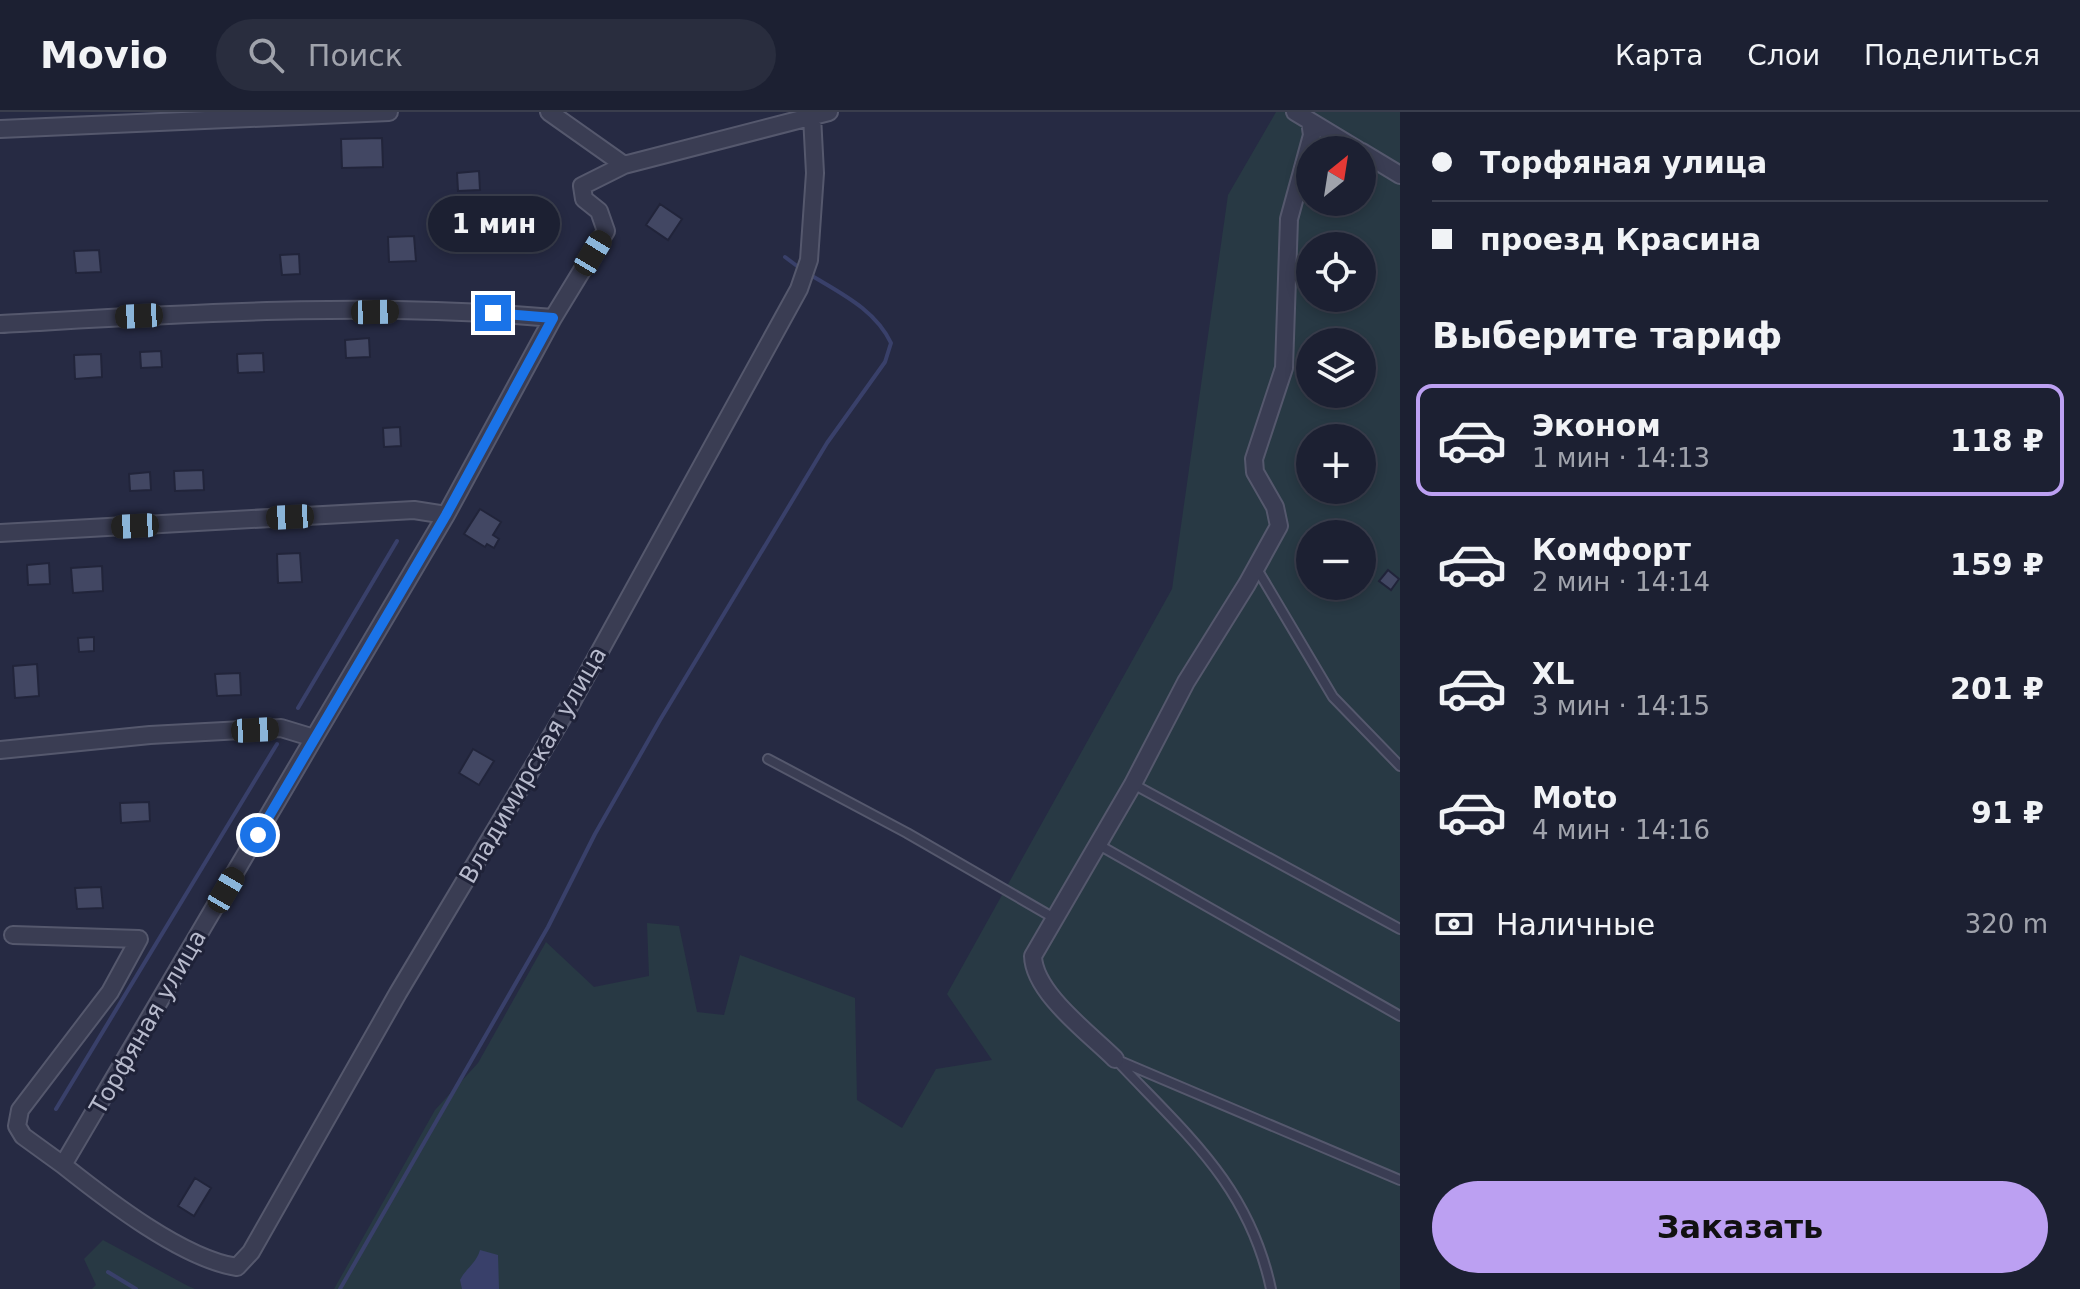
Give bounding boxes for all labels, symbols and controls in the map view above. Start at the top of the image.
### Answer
search box [216,19,776,91]
text: Movio [40,33,168,77]
icon: search [244,33,288,77]
text: Поиск [308,38,403,73]
text: Карта [1615,39,1703,72]
text: Слои [1747,39,1820,72]
text: Поделиться [1864,39,2040,72]
north arrow [1296,136,1376,216]
map controls [1296,136,1376,600]
text: Торфяная улица [1480,145,1767,180]
callout: 1 мин [427,197,559,253]
text: 1 мин [452,209,536,239]
text: проезд Красина [1480,222,1761,257]
car [570,226,616,280]
button: locate [1296,232,1376,312]
route end [475,295,511,331]
car [351,300,399,324]
car [114,303,164,329]
text: Выберите тариф [1432,315,1782,356]
button: layers [1296,328,1376,408]
icon: car [1436,404,1508,476]
text: Эконом [1532,408,1661,443]
text: 118 ₽ [1950,423,2044,458]
button: + [1296,424,1376,504]
text: 1 мин · 14:13 [1532,443,1710,473]
car [265,504,315,530]
car [110,513,160,539]
button: − [1296,520,1376,600]
icon: car [1436,528,1508,600]
text: Комфорт [1532,532,1691,567]
text: 159 ₽ [1950,547,2044,582]
text: 2 мин · 14:14 [1532,567,1710,597]
street label: Владимирская улица [454,642,612,888]
icon: car [1436,652,1508,724]
text: XL [1532,656,1574,691]
text: 201 ₽ [1950,671,2044,706]
text: 3 мин · 14:15 [1532,691,1710,721]
car [230,717,280,743]
icon: car [1436,776,1508,848]
text: Moto [1532,780,1617,815]
text: 91 ₽ [1971,795,2044,830]
text: 4 мин · 14:16 [1532,815,1710,845]
route start [240,817,276,853]
car [204,863,248,917]
icon: cash [1432,902,1476,946]
text: Наличные [1496,907,1655,942]
text: 320 m [1965,909,2048,939]
street label: Торфяная улица [83,925,212,1120]
button: Заказать [1432,1181,2048,1273]

